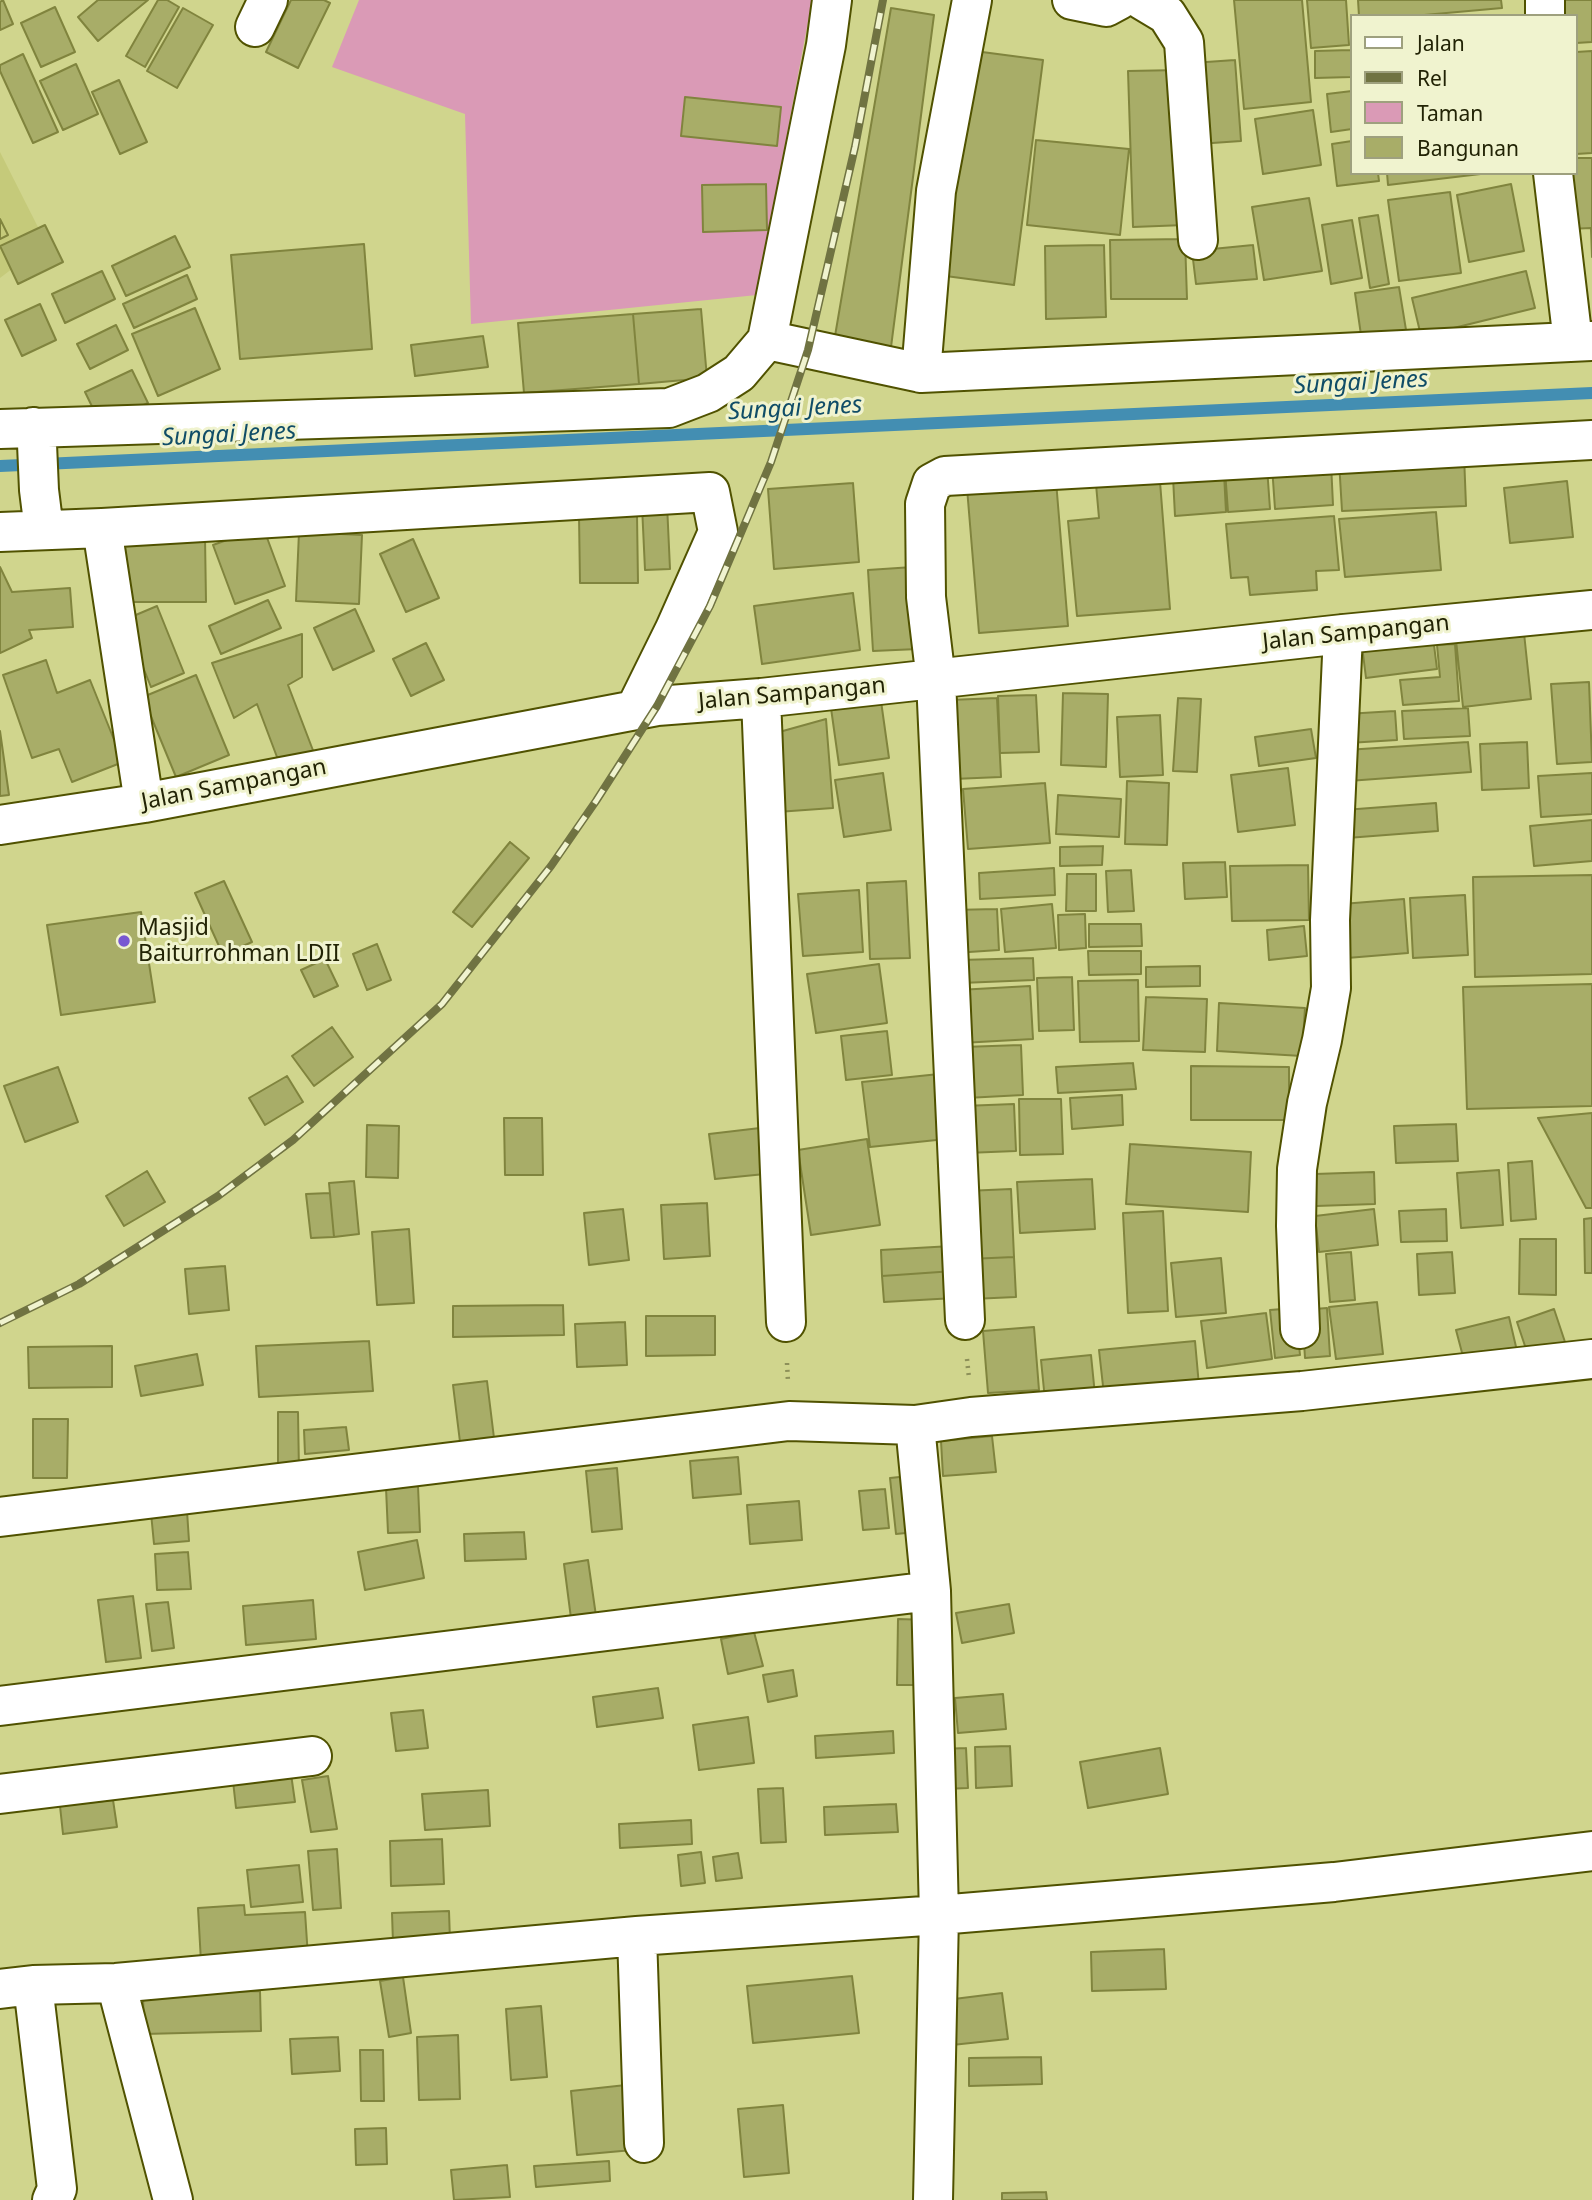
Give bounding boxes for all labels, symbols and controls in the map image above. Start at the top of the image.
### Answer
legend [1350,14,1578,175]
text: Jalan [1417,29,1465,57]
text: Rel [1417,64,1447,92]
text: Taman [1417,99,1483,127]
text: Bangunan [1417,134,1519,162]
water label: Sungai Jenes [1293,365,1429,401]
water label: Sungai Jenes [727,391,863,427]
water label: Sungai Jenes [161,417,297,453]
street label: Jalan Sampangan [1261,609,1451,657]
street label: Jalan Sampangan [697,672,887,716]
street label: Jalan Sampangan [139,754,329,816]
place label: Masjid Baiturrohman LDII [138,914,340,968]
marker: Masjid Baiturrohman LDII [116,933,132,949]

